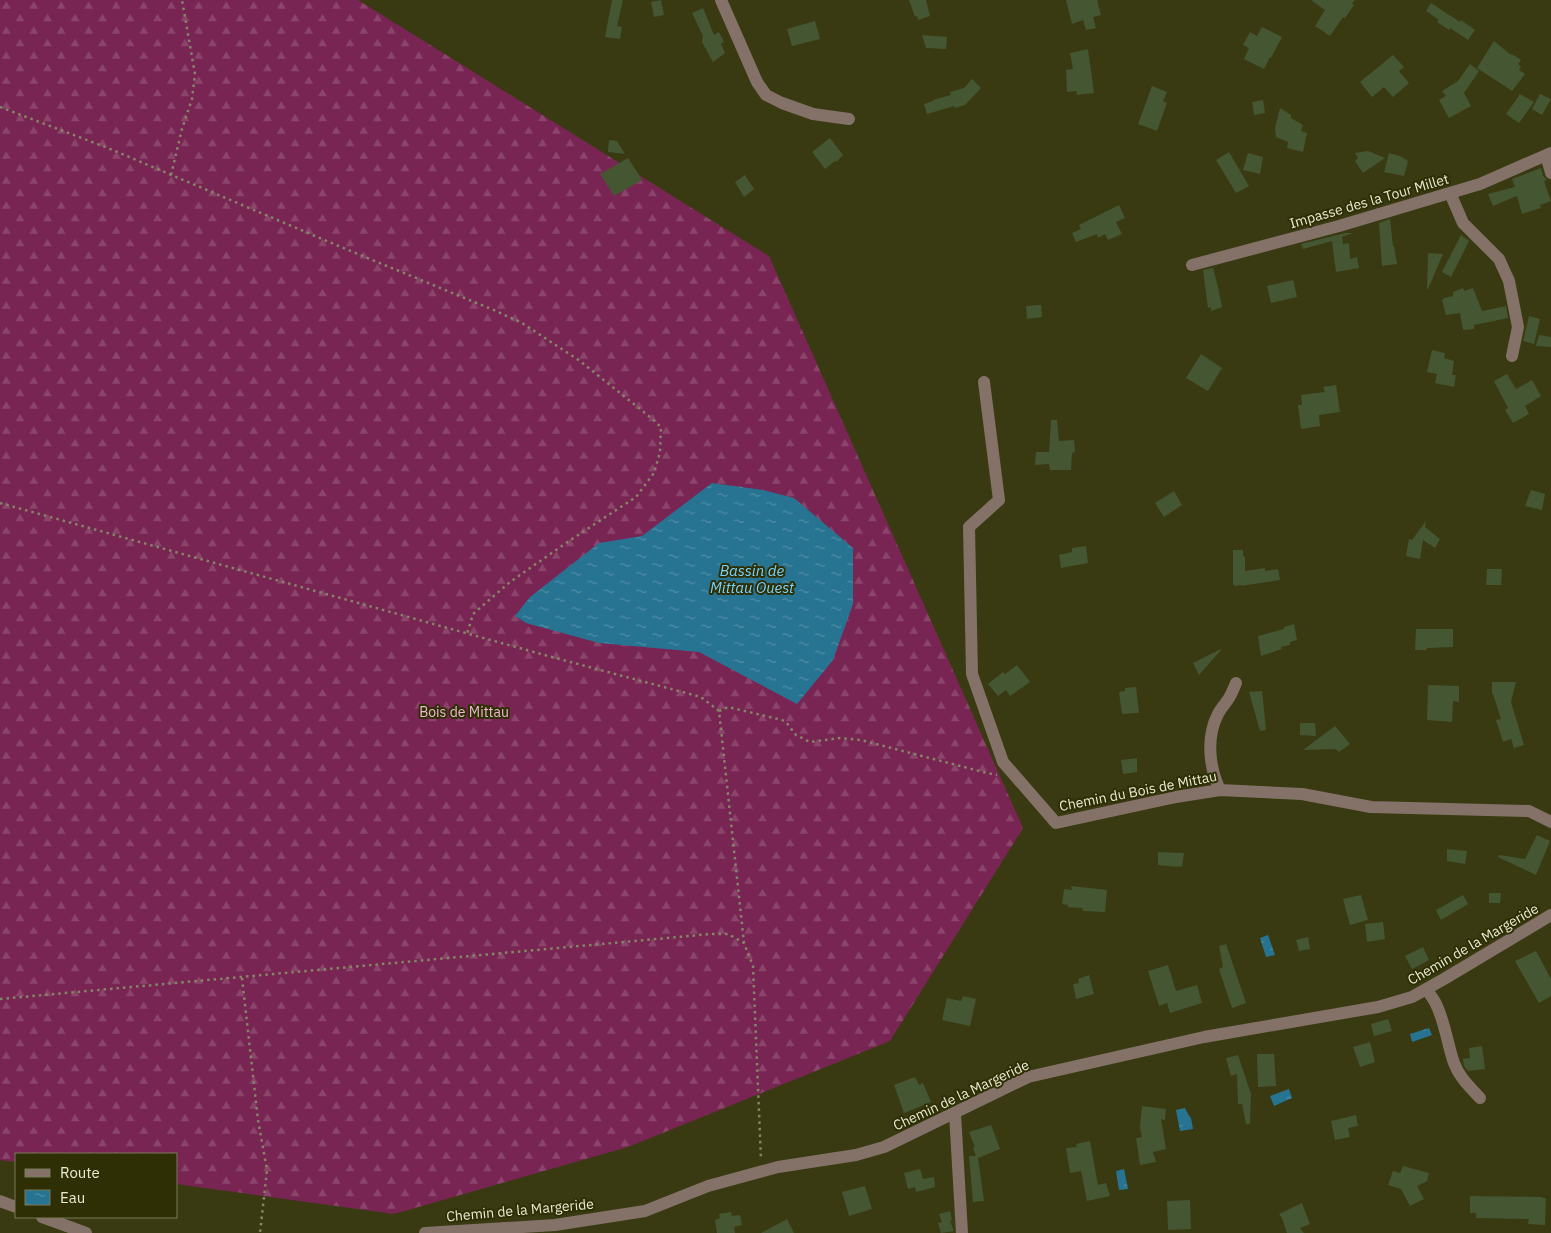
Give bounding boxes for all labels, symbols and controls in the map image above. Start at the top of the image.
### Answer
street label: Impasse des la Tour Millet [1287,170,1451,232]
water label: Bassin de Mittau Ouest [710,561,795,597]
park label: Bois de Mittau [419,703,509,721]
street label: Chemin du Bois de Mittau [1058,767,1218,815]
street label: Chemin de la Margeride [1404,899,1542,989]
street label: Chemin de la Margeride [890,1055,1032,1134]
legend [15,1153,178,1218]
text: Route [60,1163,100,1182]
text: Eau [60,1188,85,1207]
street label: Chemin de la Margeride [445,1195,595,1225]

